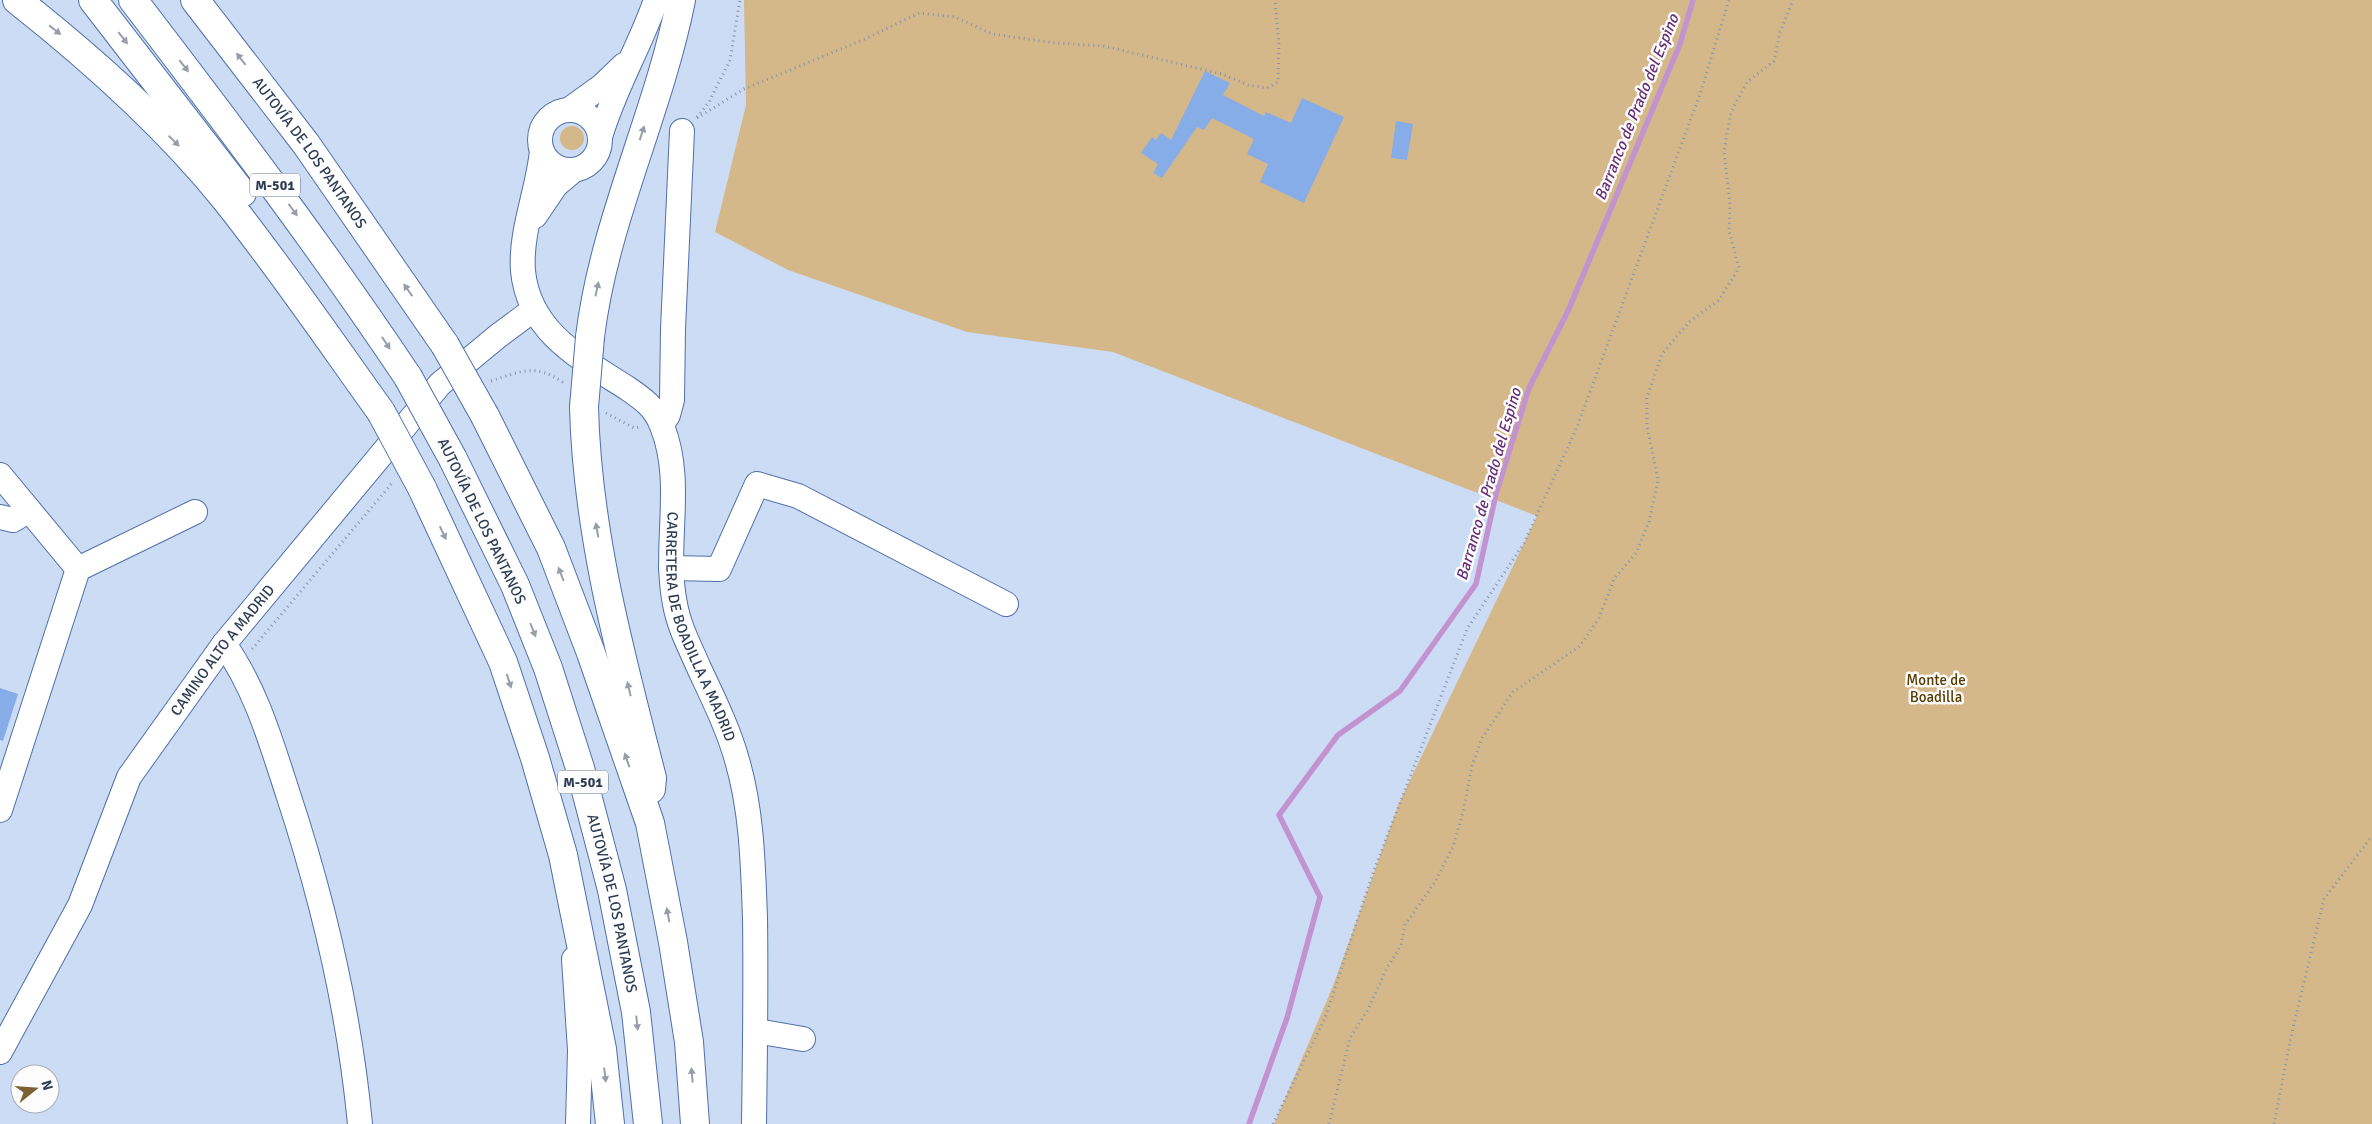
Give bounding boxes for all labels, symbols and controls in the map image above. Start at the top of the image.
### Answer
water label: Barranco de Prado del Espino [1590,11,1684,203]
one-way arrow [48,25,61,36]
one-way arrow [118,32,129,45]
one-way arrow [235,53,246,66]
one-way arrow [179,59,190,72]
street label: AUTOVÍA DE LOS PANTANOS [249,73,371,232]
one-way arrow [639,125,647,140]
one-way arrow [168,135,180,147]
road number: M-501 [250,174,300,196]
one-way arrow [288,203,298,217]
one-way arrow [593,282,601,297]
one-way arrow [403,284,413,297]
one-way arrow [381,337,390,350]
water label: Barranco de Prado del Espino [1452,385,1526,583]
street label: AUTOVÍA DE LOS PANTANOS [434,435,531,607]
street label: CARRETERA DE BOADILLA A MADRID [662,511,739,744]
one-way arrow [592,522,600,538]
one-way arrow [439,526,447,540]
one-way arrow [557,566,565,581]
street label: CAMINO ALTO A MADRID [167,581,278,719]
one-way arrow [529,623,537,638]
park label: Monte de Boadilla [1906,671,1966,706]
one-way arrow [505,674,513,689]
one-way arrow [625,682,633,697]
one-way arrow [623,752,631,767]
road number: M-501 [558,770,608,794]
street label: AUTOVÍA DE LOS PANTANOS [583,812,641,994]
one-way arrow [664,907,672,922]
one-way arrow [633,1015,641,1031]
north arrow [10,1064,60,1114]
one-way arrow [601,1067,609,1083]
one-way arrow [687,1067,695,1083]
text: N [37,1078,57,1092]

